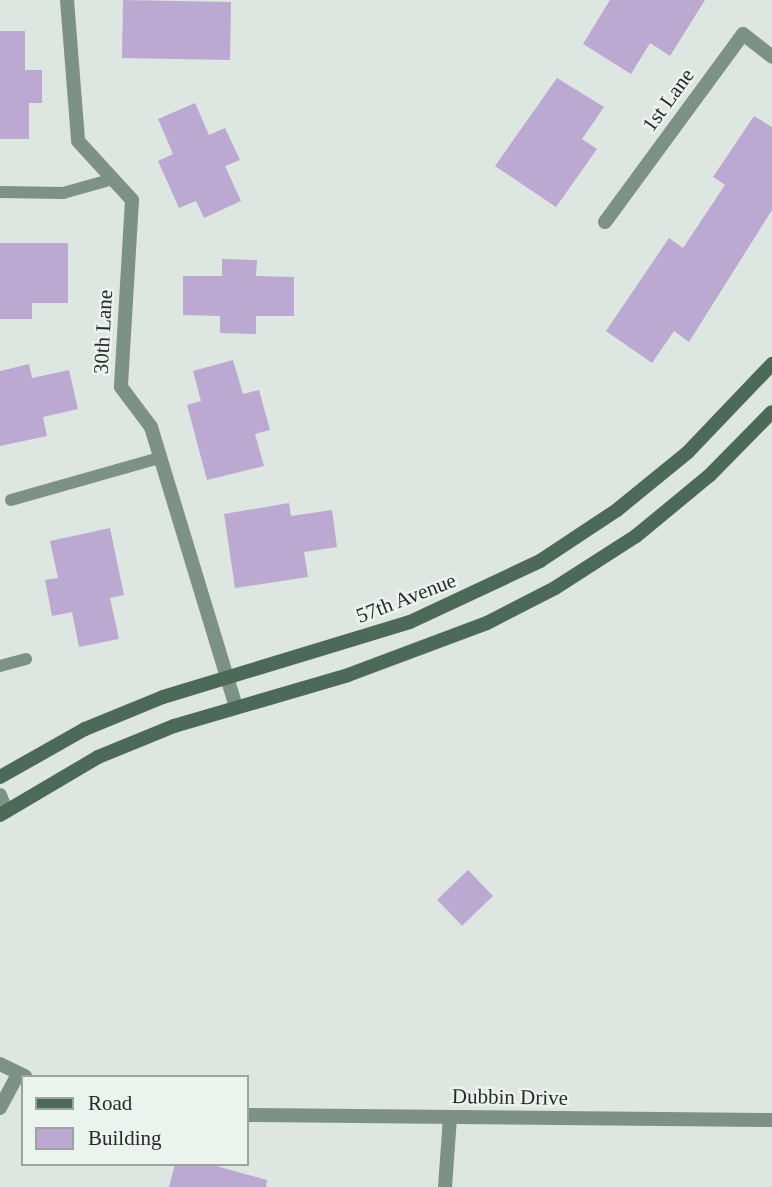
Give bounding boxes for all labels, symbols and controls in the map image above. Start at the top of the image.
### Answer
street label: 1st Lane [637,64,699,136]
street label: 30th Lane [88,289,118,375]
street label: 57th Avenue [352,567,460,629]
legend [21,1075,248,1166]
street label: Dubbin Drive [452,1083,568,1111]
text: Road [88,1091,132,1115]
text: Building [88,1126,162,1150]

